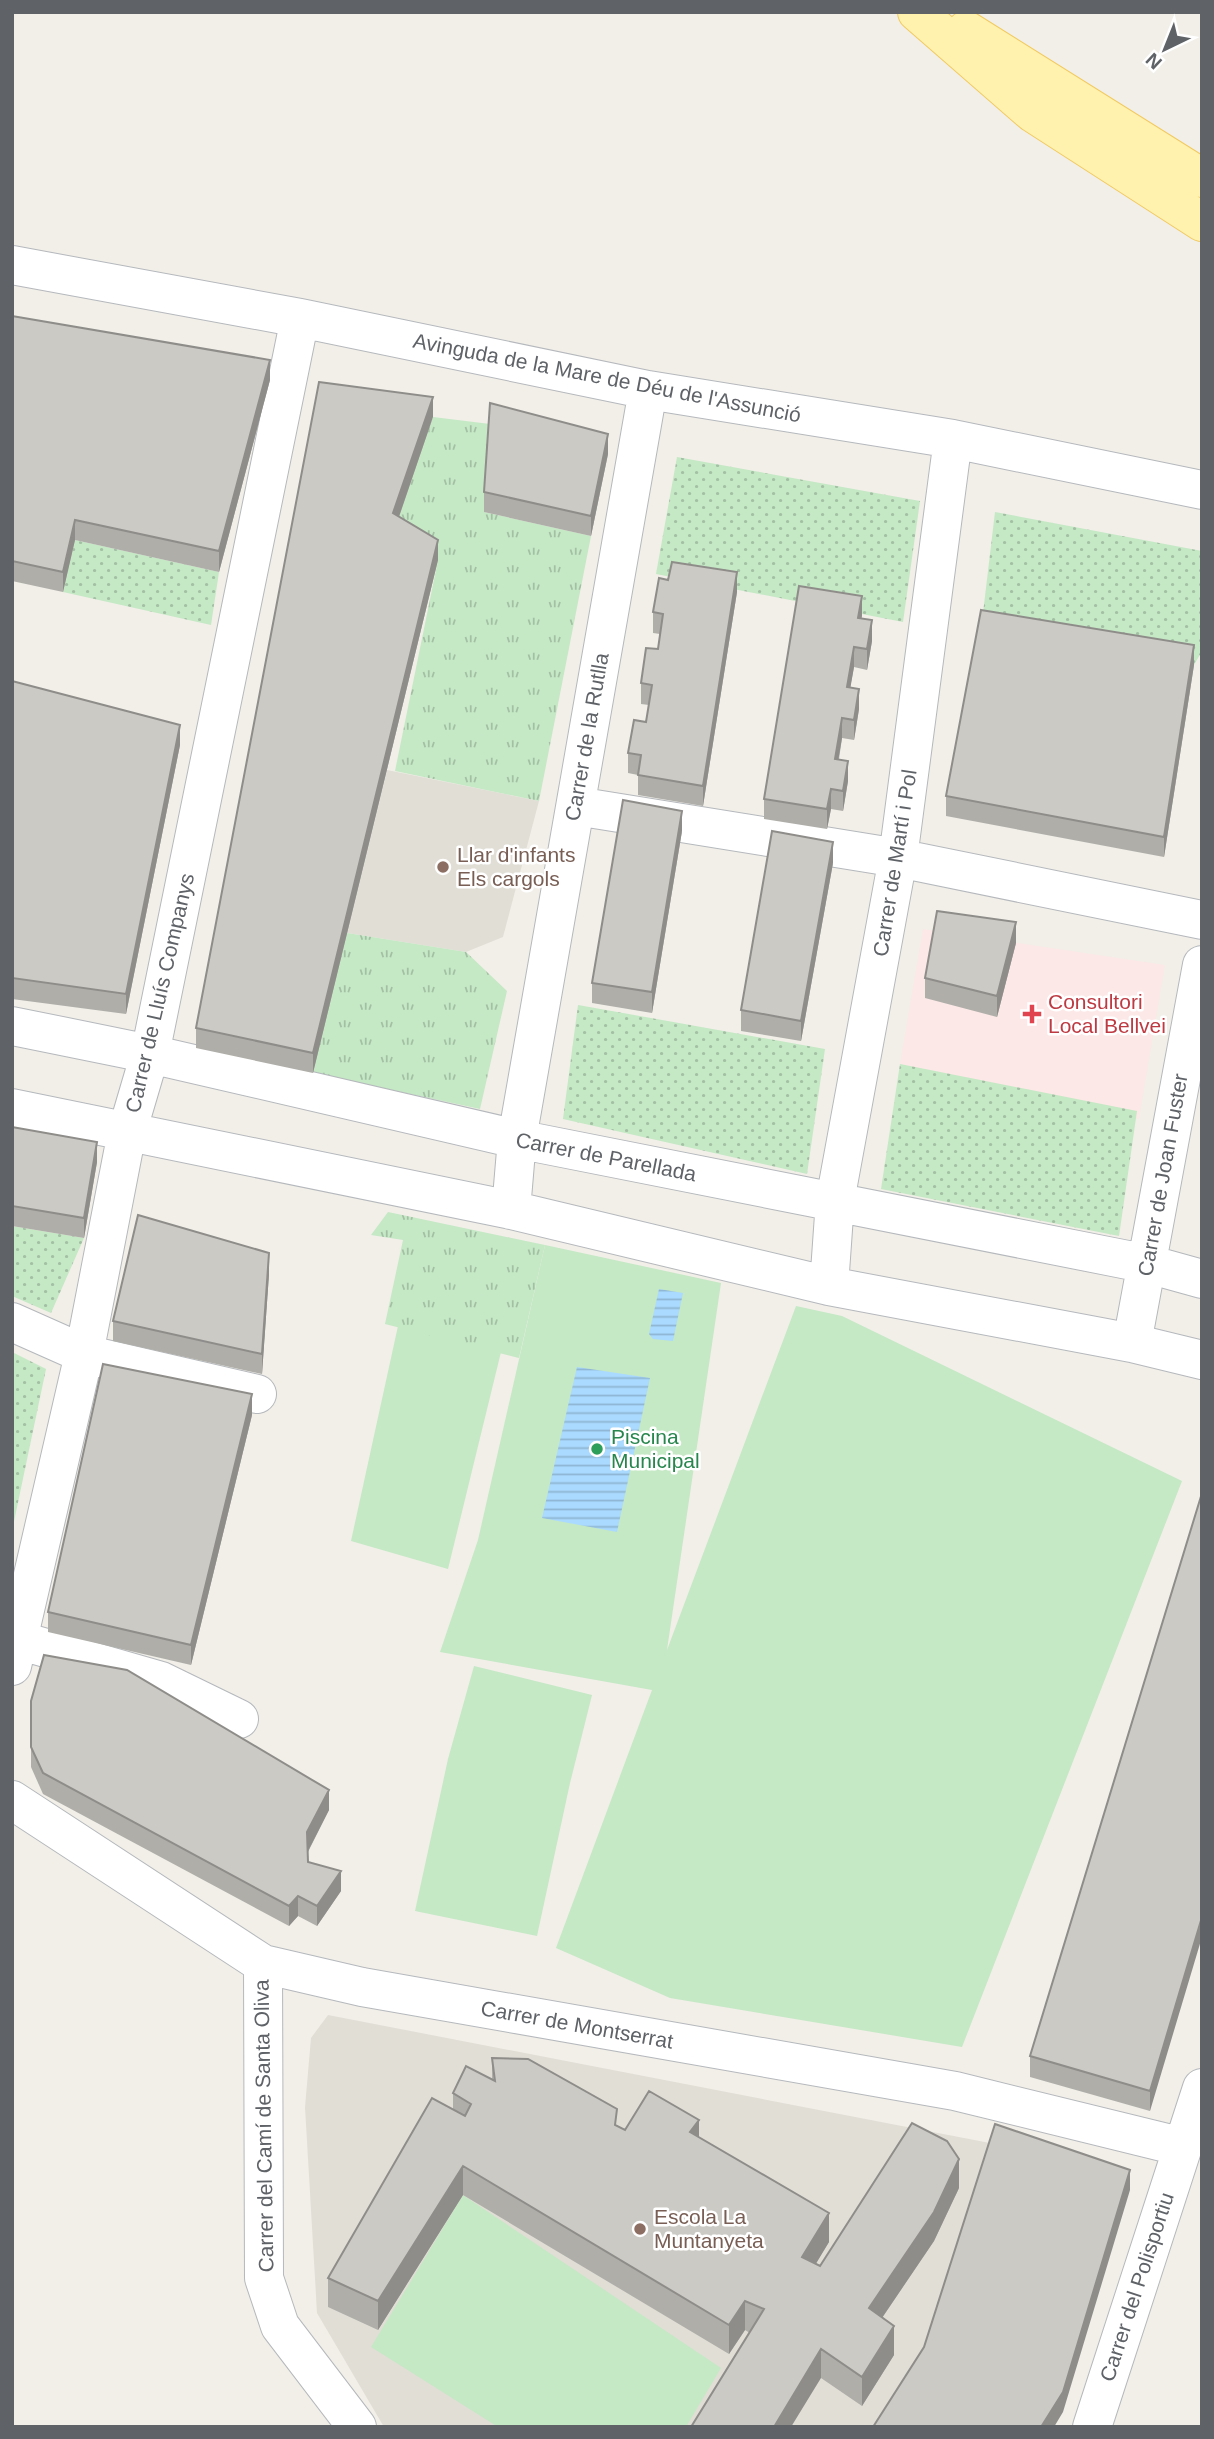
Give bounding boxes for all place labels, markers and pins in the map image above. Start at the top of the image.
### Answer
place label: Llar d'infants Els cargols [457,843,575,890]
marker: Llar d'infants Els cargols [435,859,451,875]
place label: Consultori Local Bellvei [1048,990,1166,1037]
marker: Consultori Local Bellvei [1022,1004,1042,1024]
place label: Piscina Municipal [611,1425,700,1472]
marker: Piscina Municipal [589,1441,605,1457]
place label: Escola La Muntanyeta [654,2205,764,2252]
marker: Escola La Muntanyeta [632,2221,648,2237]

